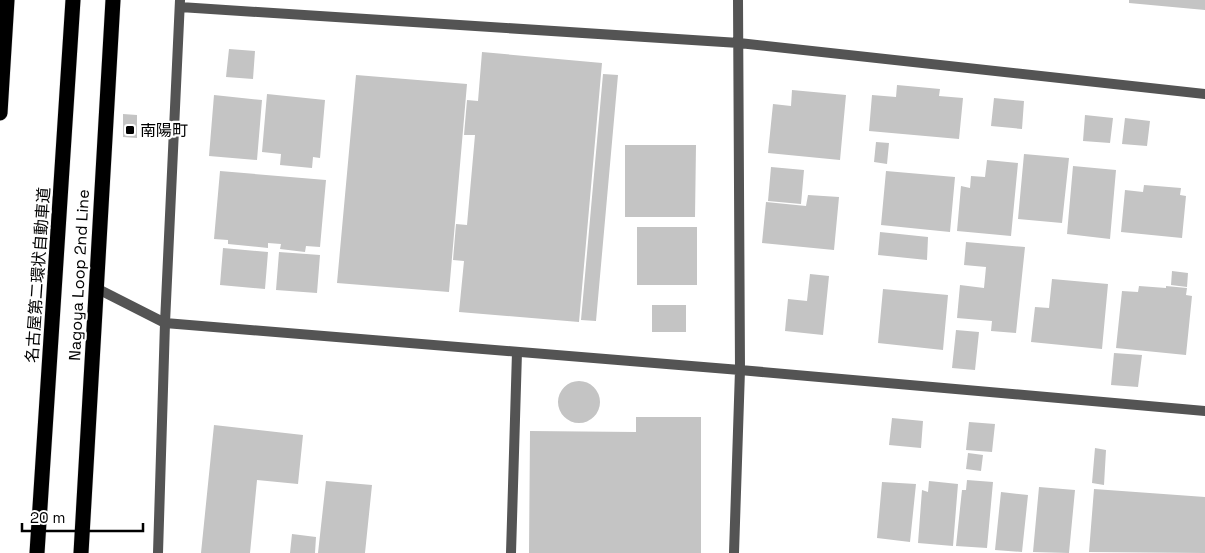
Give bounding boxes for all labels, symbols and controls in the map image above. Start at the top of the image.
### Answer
place label: 南陽町 [140,120,188,141]
marker: 南陽町 [124,124,136,136]
street label: 名古屋第二環状自動車道 [21,186,55,364]
street label: Nagoya Loop 2nd Line [64,189,94,361]
scale bar [22,500,144,532]
text: 20 m [30,508,65,527]

